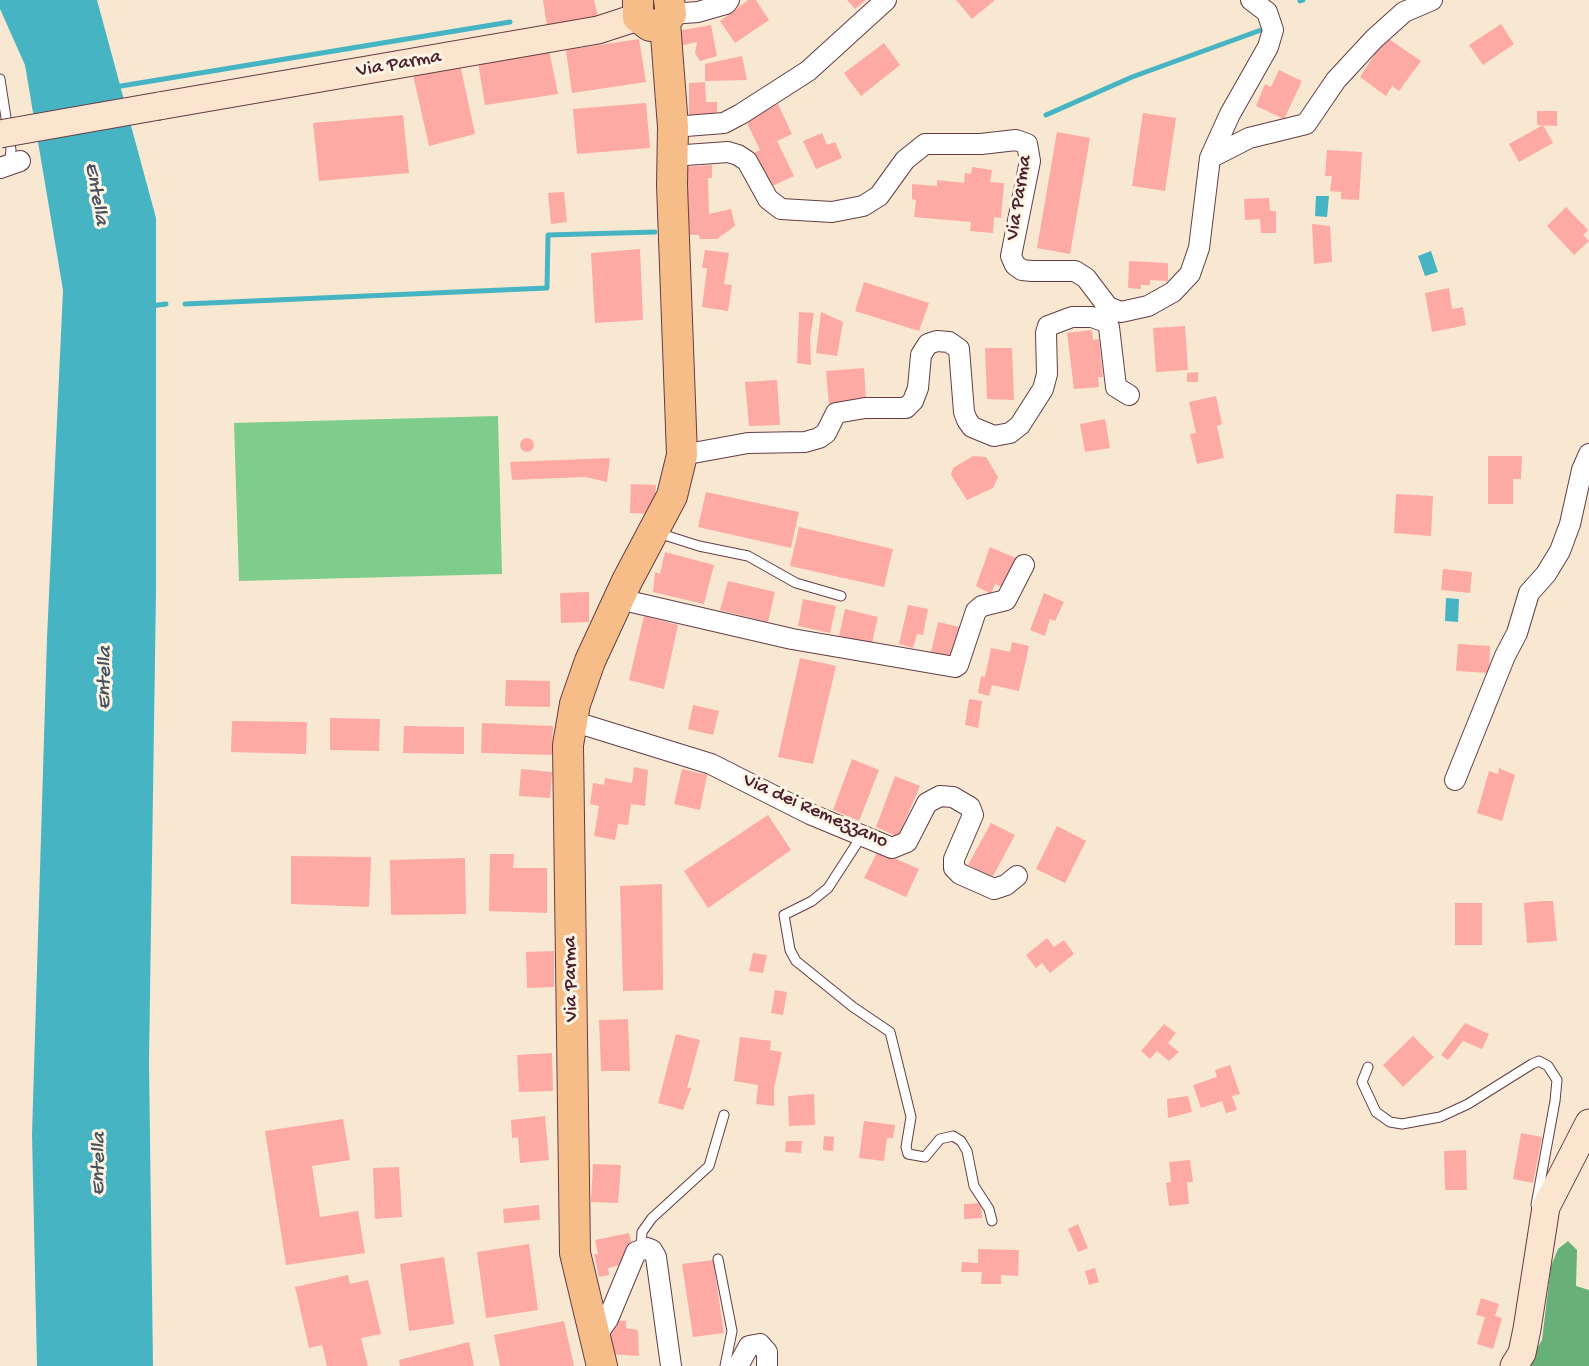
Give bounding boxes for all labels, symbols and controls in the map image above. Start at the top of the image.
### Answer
street label: Via Parma [355,46,443,84]
street label: Via Parma [1001,154,1039,242]
water label: Entella [77,161,113,227]
water label: Entella [93,646,119,710]
street label: Via dei Remezzano [739,769,891,855]
street label: Via Parma [559,936,585,1022]
water label: Entella [87,1132,113,1196]

